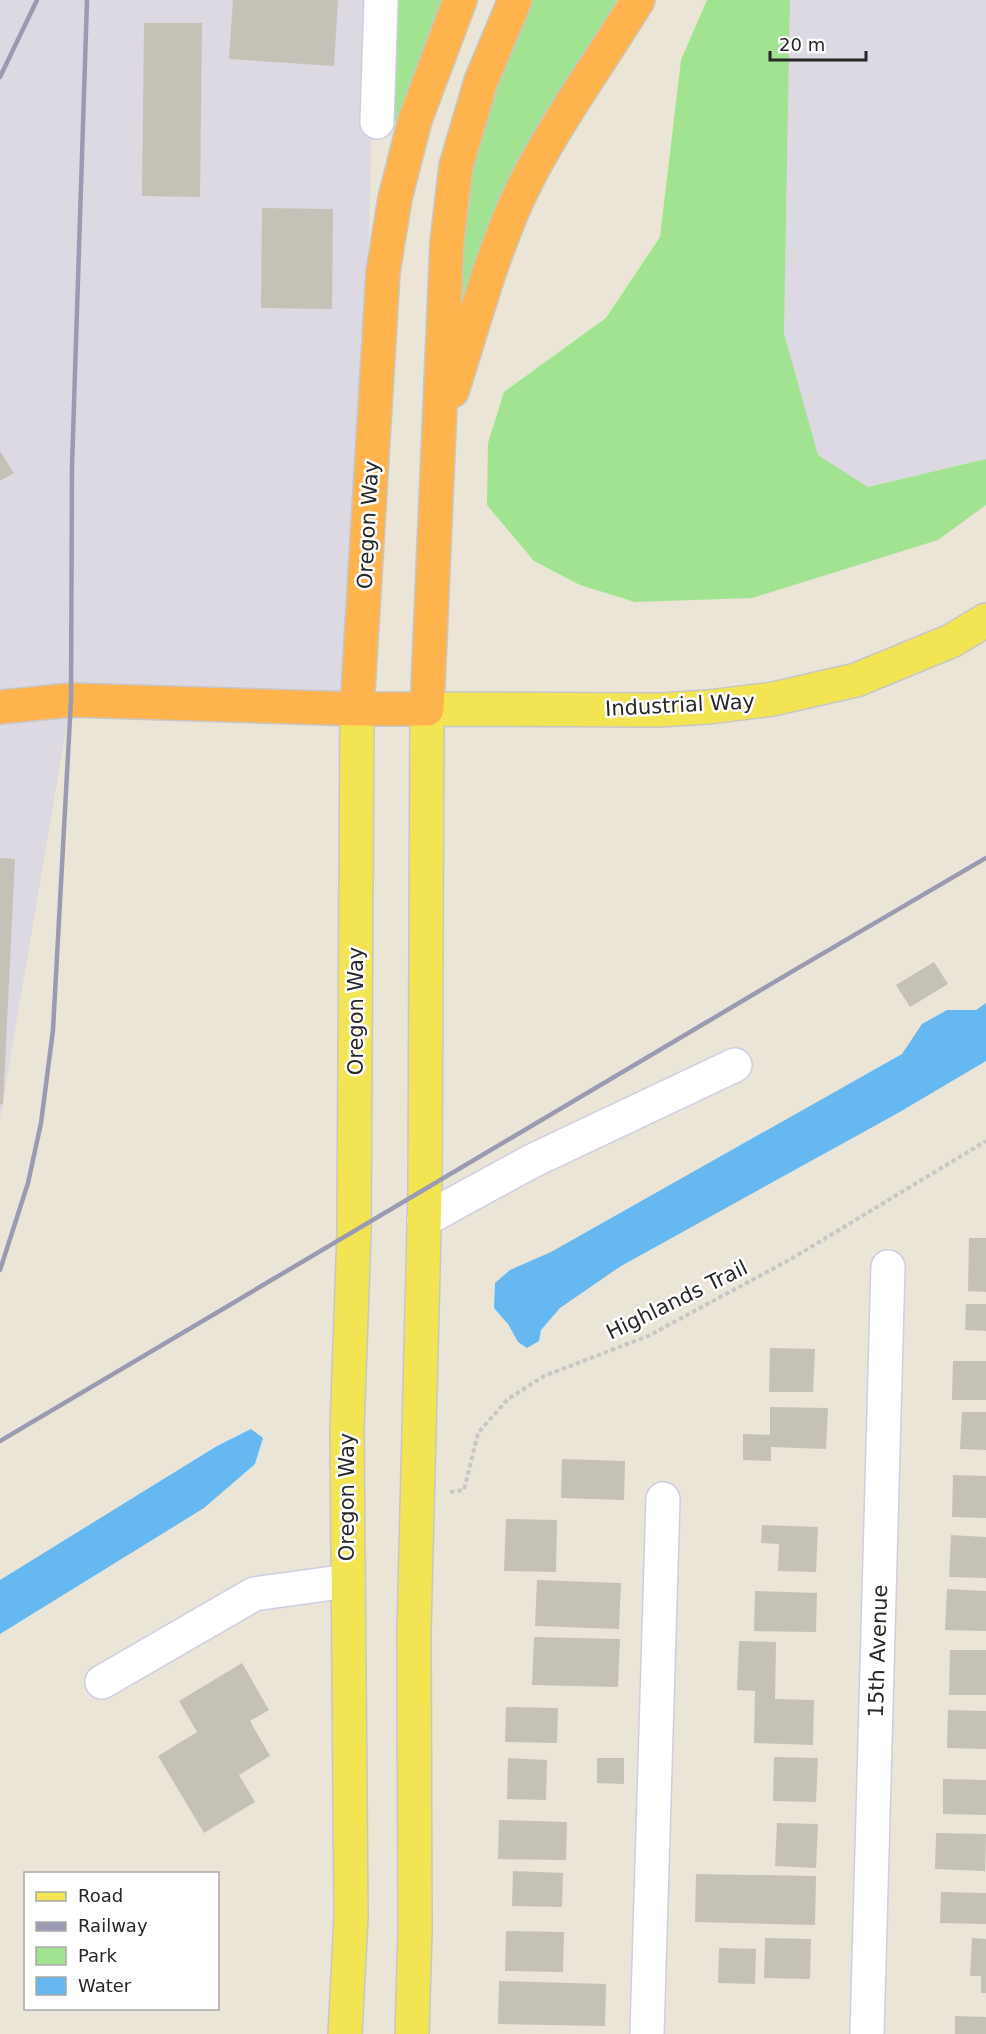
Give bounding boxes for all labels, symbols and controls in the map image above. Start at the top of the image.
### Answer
scale bar [770,24,866,62]
text: 20 m [779,34,825,55]
street label: Oregon Way [353,460,383,590]
street label: Industrial Way [605,689,755,721]
street label: Oregon Way [344,947,368,1075]
street label: Highlands Trail [602,1255,752,1345]
street label: Oregon Way [335,1433,359,1561]
street label: 15th Avenue [864,1584,892,1718]
legend [24,1872,219,2010]
text: Road [78,1885,123,1906]
text: Railway [78,1915,148,1936]
text: Park [78,1945,117,1966]
text: Water [78,1975,132,1996]

